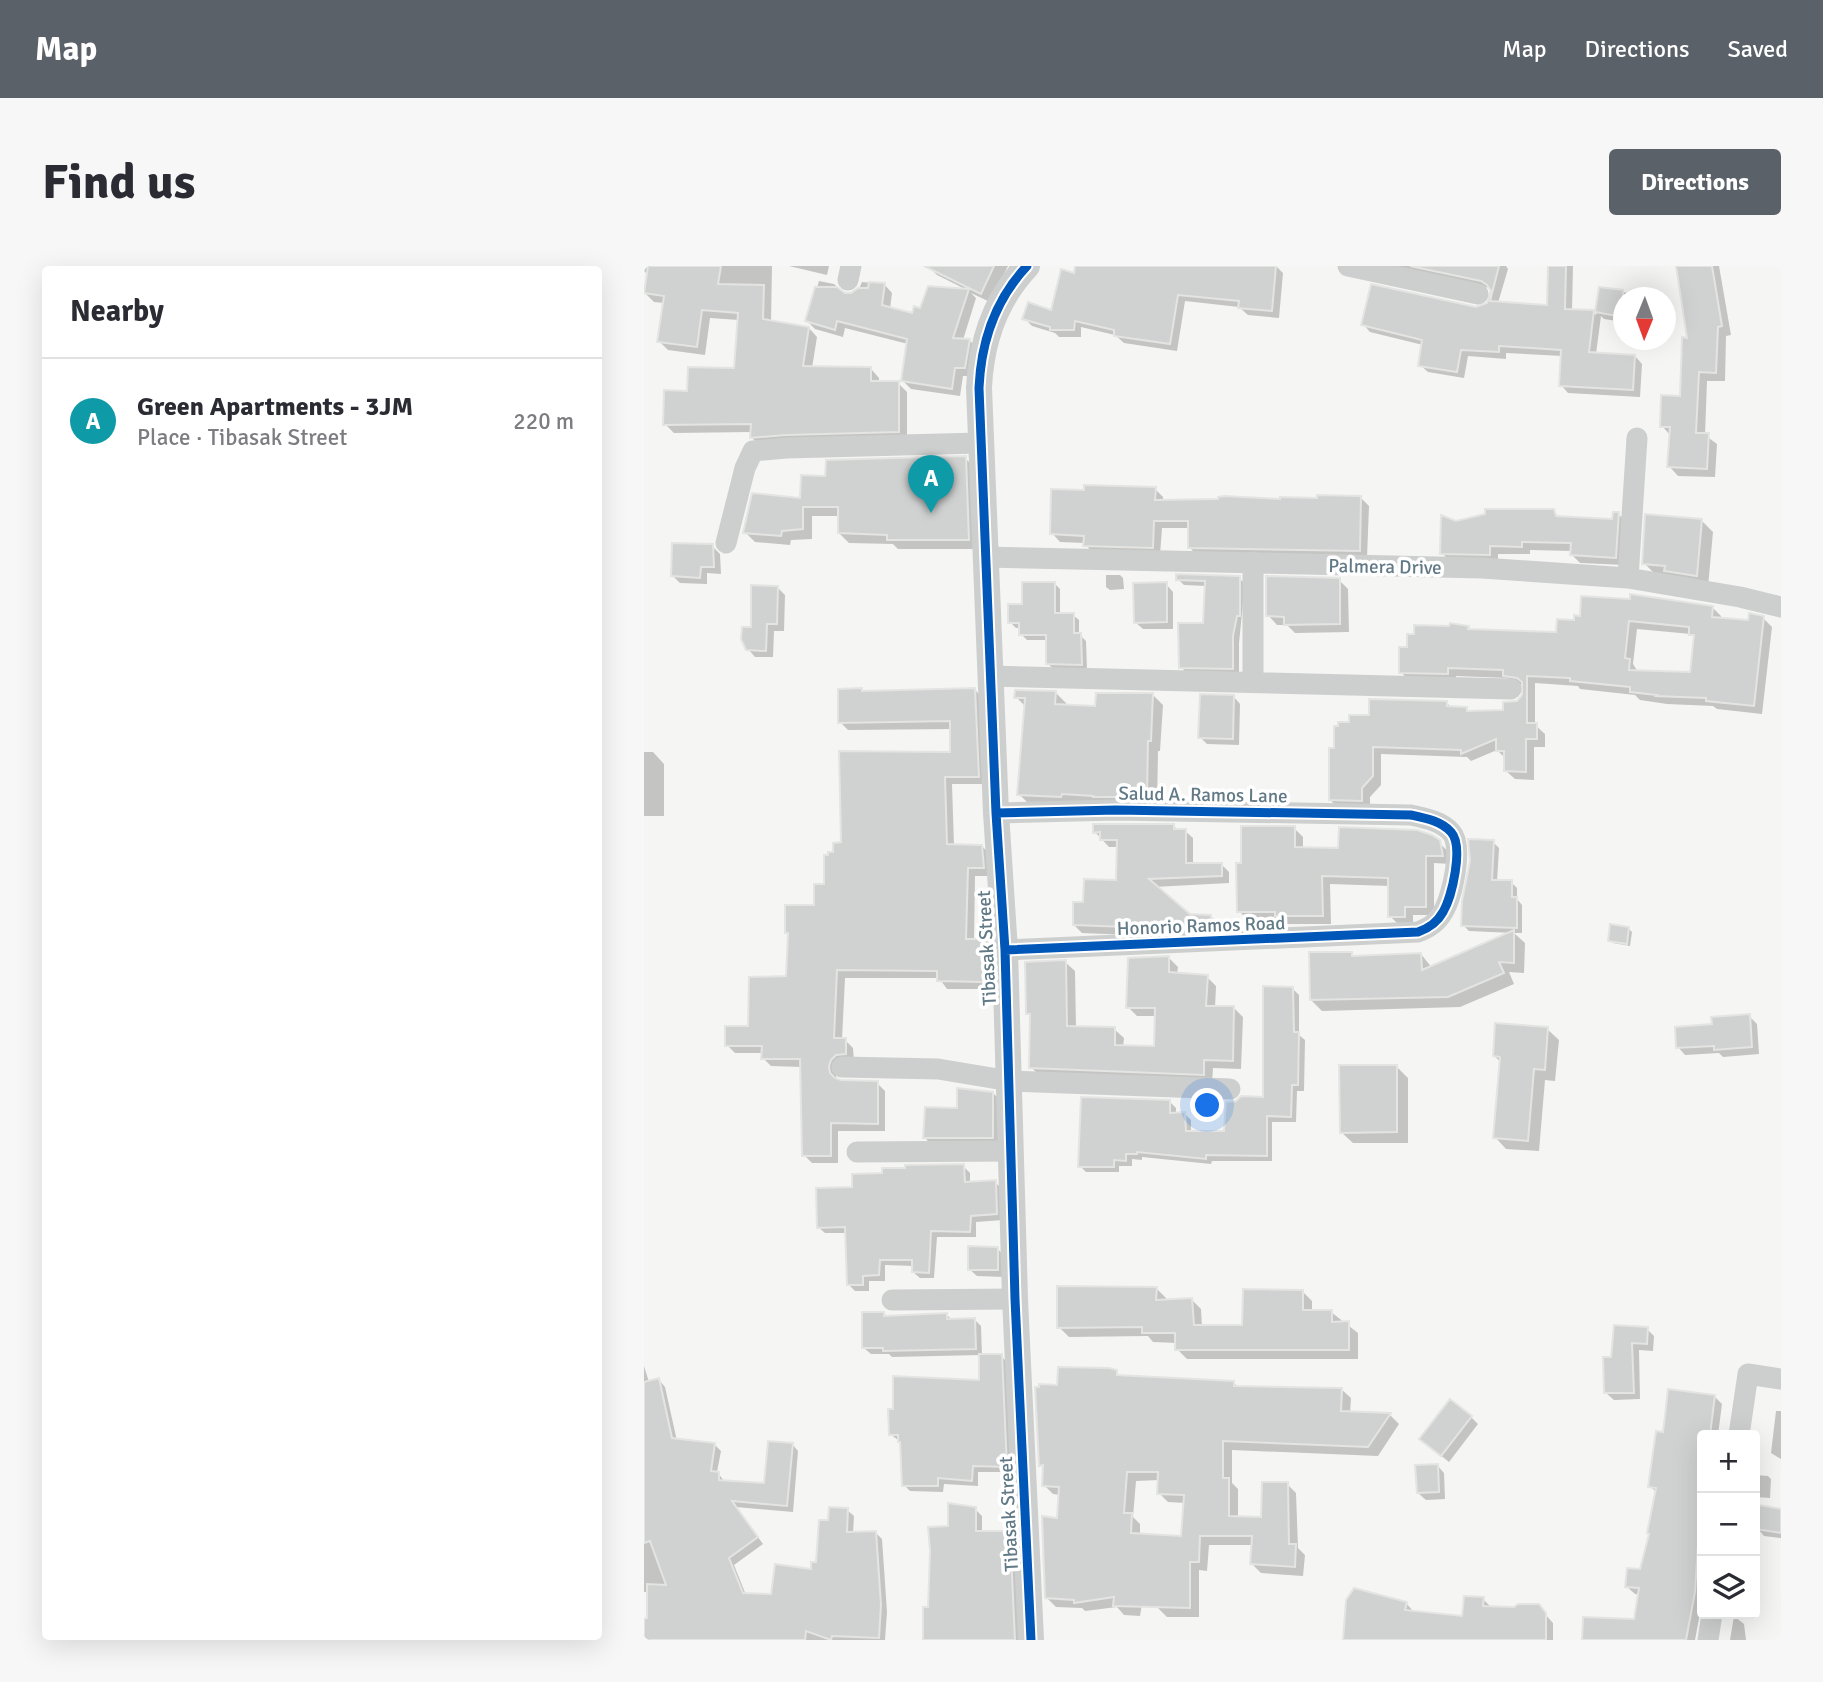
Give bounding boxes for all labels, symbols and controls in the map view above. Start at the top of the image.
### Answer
text: Map [35,29,97,70]
text: Map [1502,34,1547,64]
text: Directions [1585,34,1690,64]
text: Saved [1728,34,1788,64]
button: Directions [1609,149,1781,215]
text: Find us [42,152,195,212]
north arrow [1613,287,1676,350]
text: Nearby [70,293,164,330]
text: Green Apartments - 3JM [137,391,413,423]
text: A [86,407,100,436]
text: 220 m [513,407,574,436]
text: Place · Tibasak Street [137,423,347,452]
pin: A [908,455,954,513]
street label: Palmera Drive [1328,554,1442,580]
street label: Salud A. Ramos Lane [1118,782,1288,808]
street label: Tibasak Street [972,889,1002,1006]
street label: Honorio Ramos Road [1116,911,1286,941]
your location [1190,1088,1224,1122]
map controls [1697,1430,1760,1619]
button: + [1697,1430,1760,1493]
street label: Tibasak Street [994,1455,1024,1572]
button: − [1697,1493,1760,1556]
button: layers [1697,1556,1760,1619]

